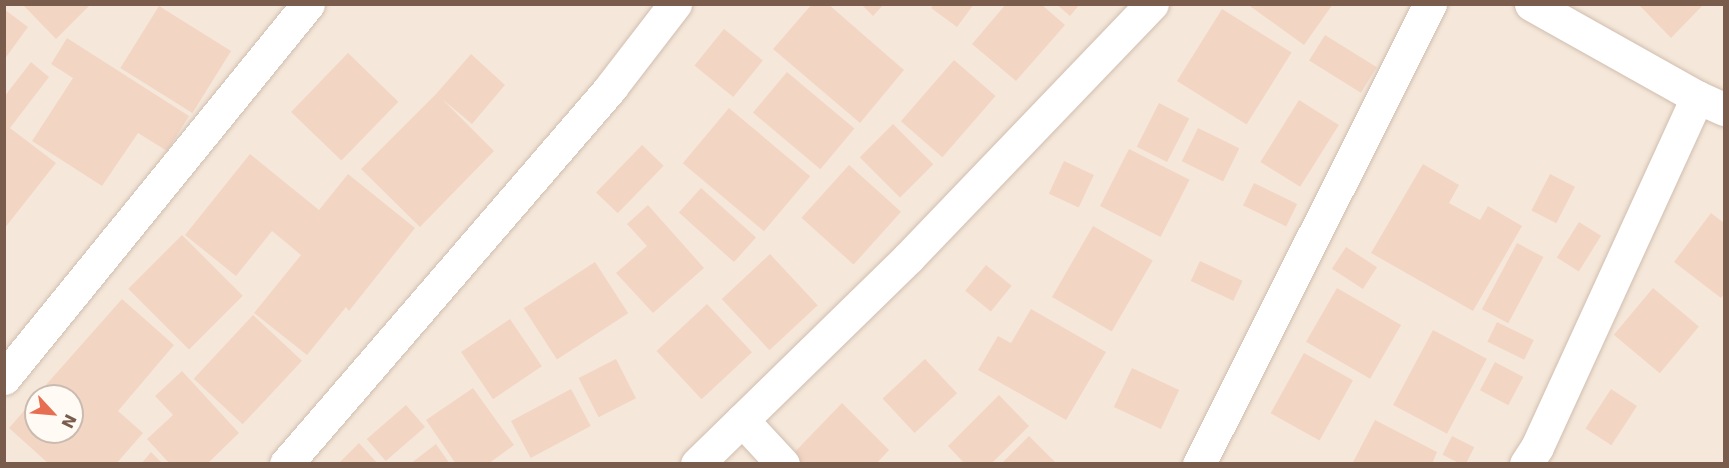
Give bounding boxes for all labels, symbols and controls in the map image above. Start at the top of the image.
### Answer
north arrow [24,384,84,444]
text: N [57,411,80,431]

